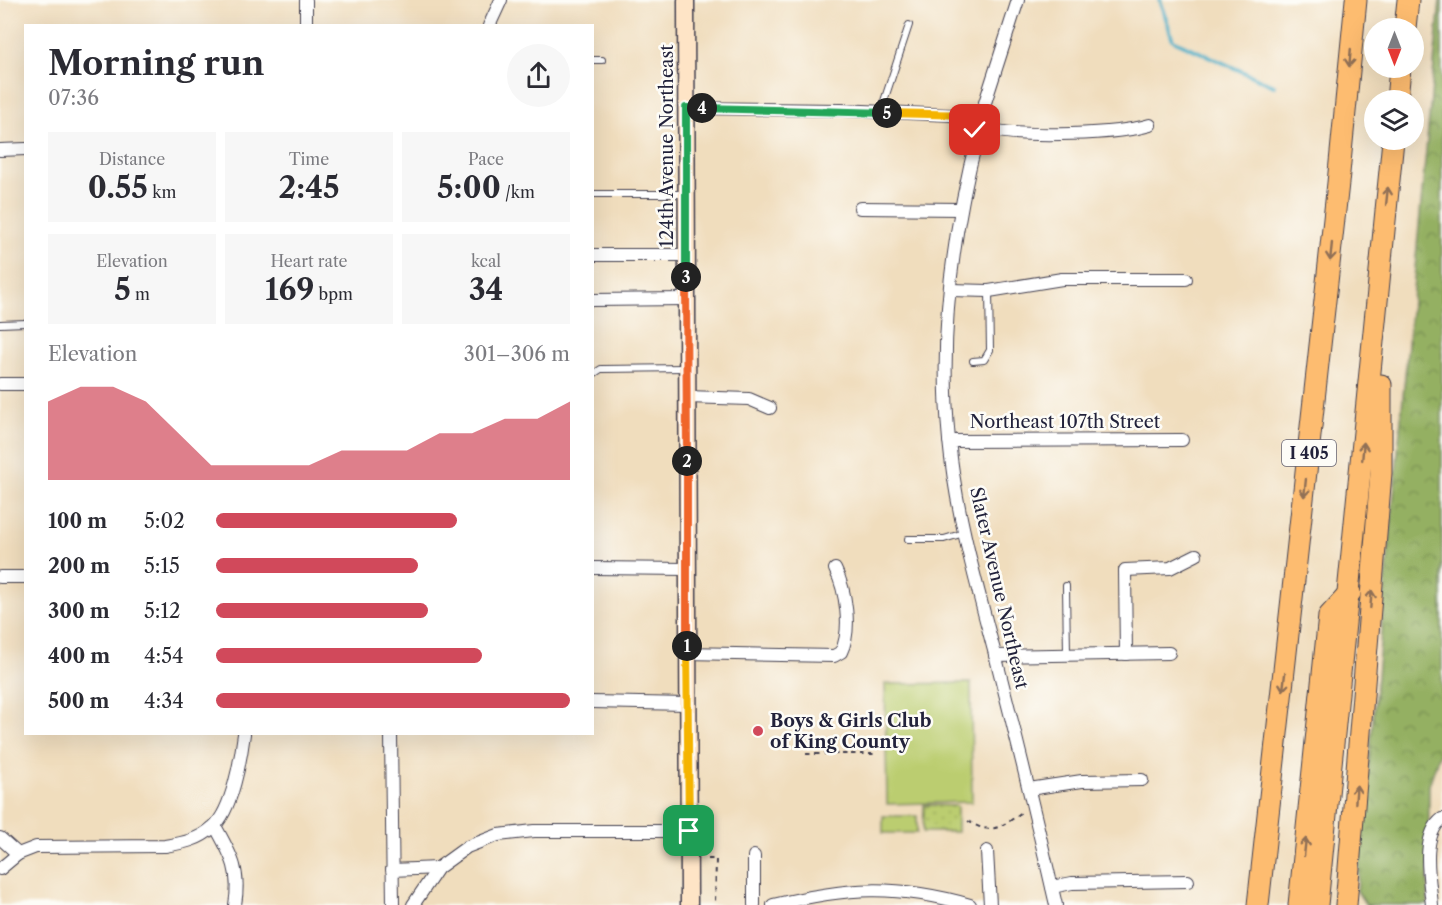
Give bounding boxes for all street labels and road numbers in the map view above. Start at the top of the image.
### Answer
street label: 124th Avenue Northeast [656,44,678,248]
street label: Northeast 107th Street [970,411,1161,433]
road number: I 405 [1282,440,1336,466]
street label: Slater Avenue Northeast [965,485,1033,692]

